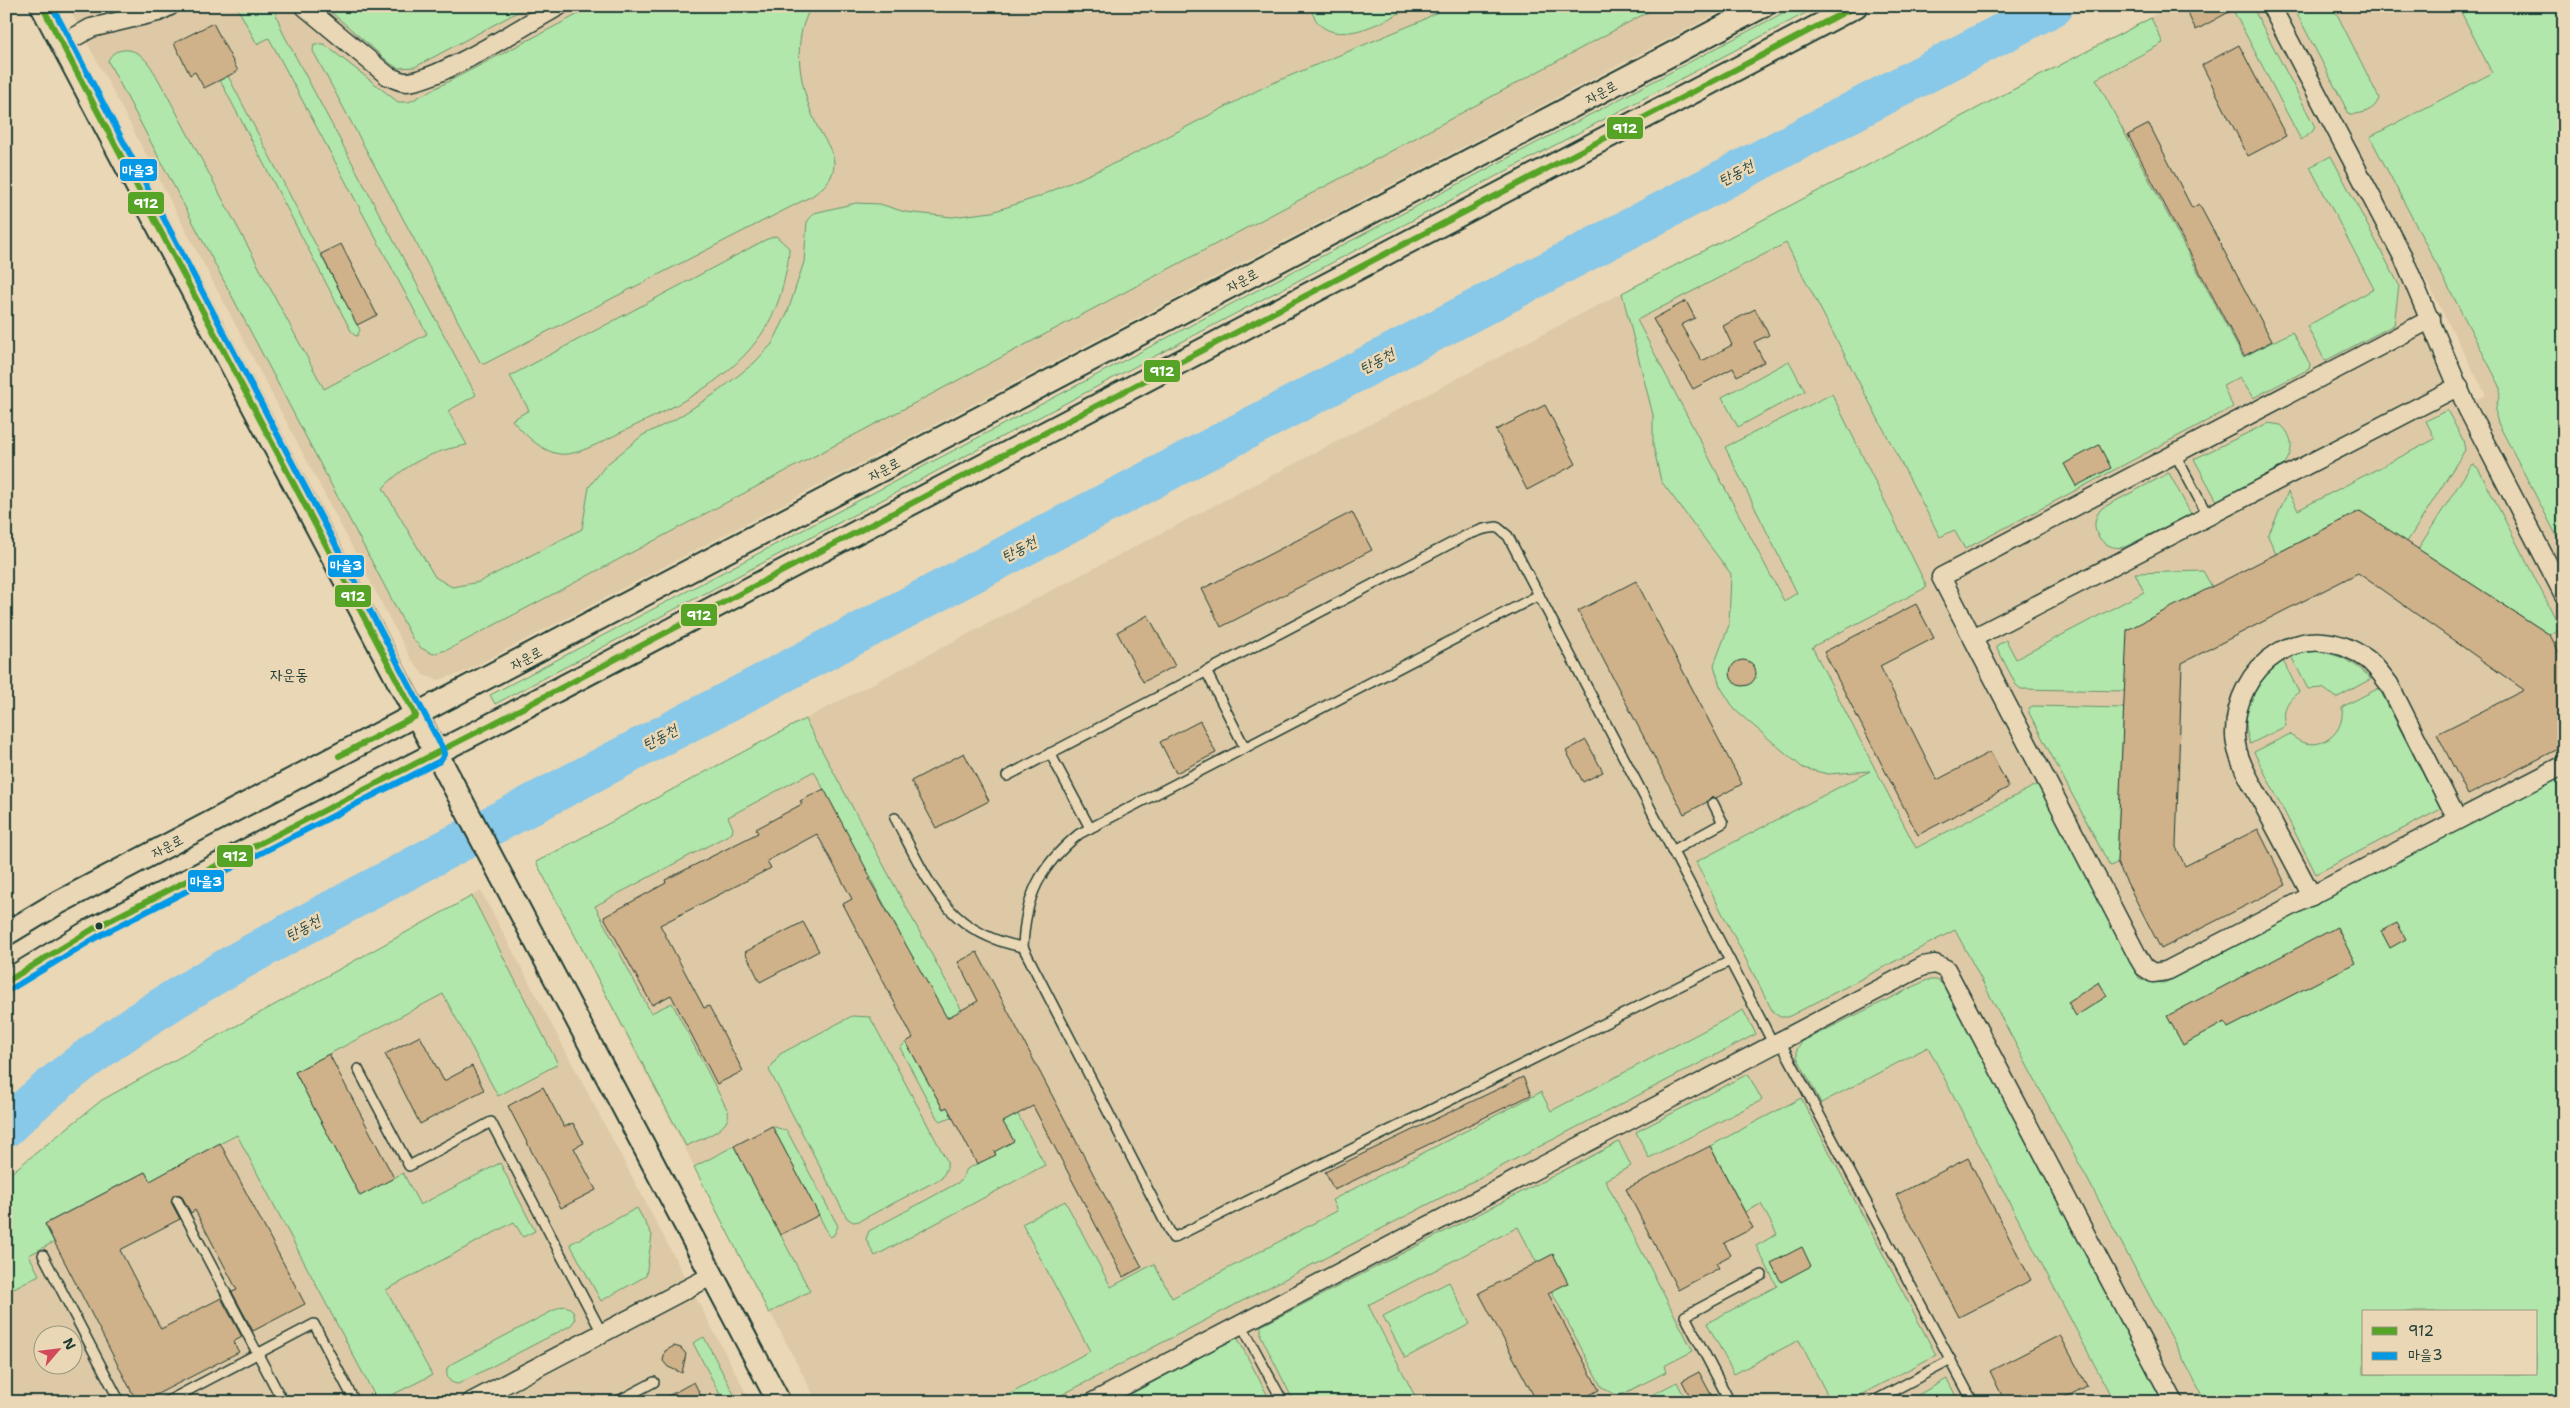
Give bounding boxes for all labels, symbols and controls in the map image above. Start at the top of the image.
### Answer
street label: 자운로 [1582,76,1620,108]
line badge: 912 [1606,116,1644,140]
text: 912 [1612,119,1638,137]
water label: 탄동천 [1715,155,1758,190]
line badge: 마을3 [119,158,158,182]
text: 마을3 [122,161,154,179]
line badge: 912 [127,191,165,215]
text: 912 [133,194,159,212]
street label: 자운로 [1223,264,1261,296]
water label: 탄동천 [1356,343,1399,378]
line badge: 912 [1143,359,1181,383]
text: 912 [1149,362,1175,380]
street label: 자운로 [865,453,903,485]
water label: 탄동천 [998,531,1041,566]
line badge: 마을3 [327,554,365,578]
text: 마을3 [330,556,362,574]
line badge: 912 [334,584,372,608]
text: 912 [340,587,366,605]
line badge: 912 [680,603,718,627]
text: 912 [686,606,712,624]
street label: 자운로 [507,642,545,674]
district label: 자운동 [270,664,308,685]
water label: 탄동천 [639,719,682,754]
street label: 자운로 [148,830,186,862]
line badge: 912 [216,844,254,868]
text: 912 [222,847,248,865]
line badge: 마을3 [187,869,225,893]
text: 마을3 [190,872,222,890]
water label: 탄동천 [282,910,325,946]
unlabelled marker [94,921,104,931]
legend [2362,1310,2538,1376]
text: 912 [2408,1321,2434,1341]
north arrow [32,1326,82,1376]
text: N [59,1335,80,1353]
text: 마을3 [2408,1345,2443,1365]

